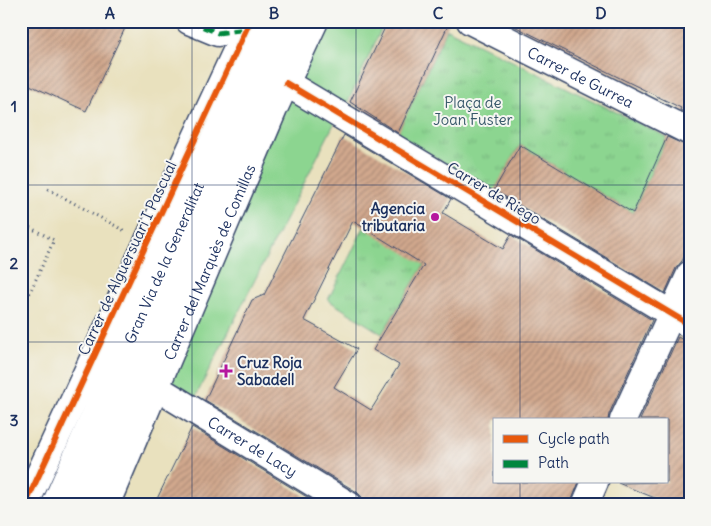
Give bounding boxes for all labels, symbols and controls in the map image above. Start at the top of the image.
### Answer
text: A [105,3,115,23]
text: B [269,3,280,23]
text: C [433,3,444,23]
text: D [595,3,607,23]
street label: Carrer de Gurrea [524,42,637,112]
park label: Plaça de Joan Fuster [433,93,513,129]
text: 1 [11,96,17,116]
street label: Carrer de Alguersuari I Pascual [74,158,180,358]
street label: Carrer de Riego [444,158,544,228]
street label: Carrer del Marquès de Comillas [159,161,259,363]
street label: Gran Via de la Generalitat [120,179,208,346]
place label: Agencia tributaria [362,199,425,235]
marker: Agencia tributaria [429,211,441,223]
text: 2 [10,253,19,273]
place label: Cruz Roja Sabadell [237,353,303,389]
marker: Cruz Roja Sabadell [219,364,233,378]
text: 3 [9,410,19,430]
street label: Carrer de Lacy [205,412,301,481]
legend [493,418,668,484]
text: Cycle path [538,429,610,448]
text: Path [538,453,569,472]

